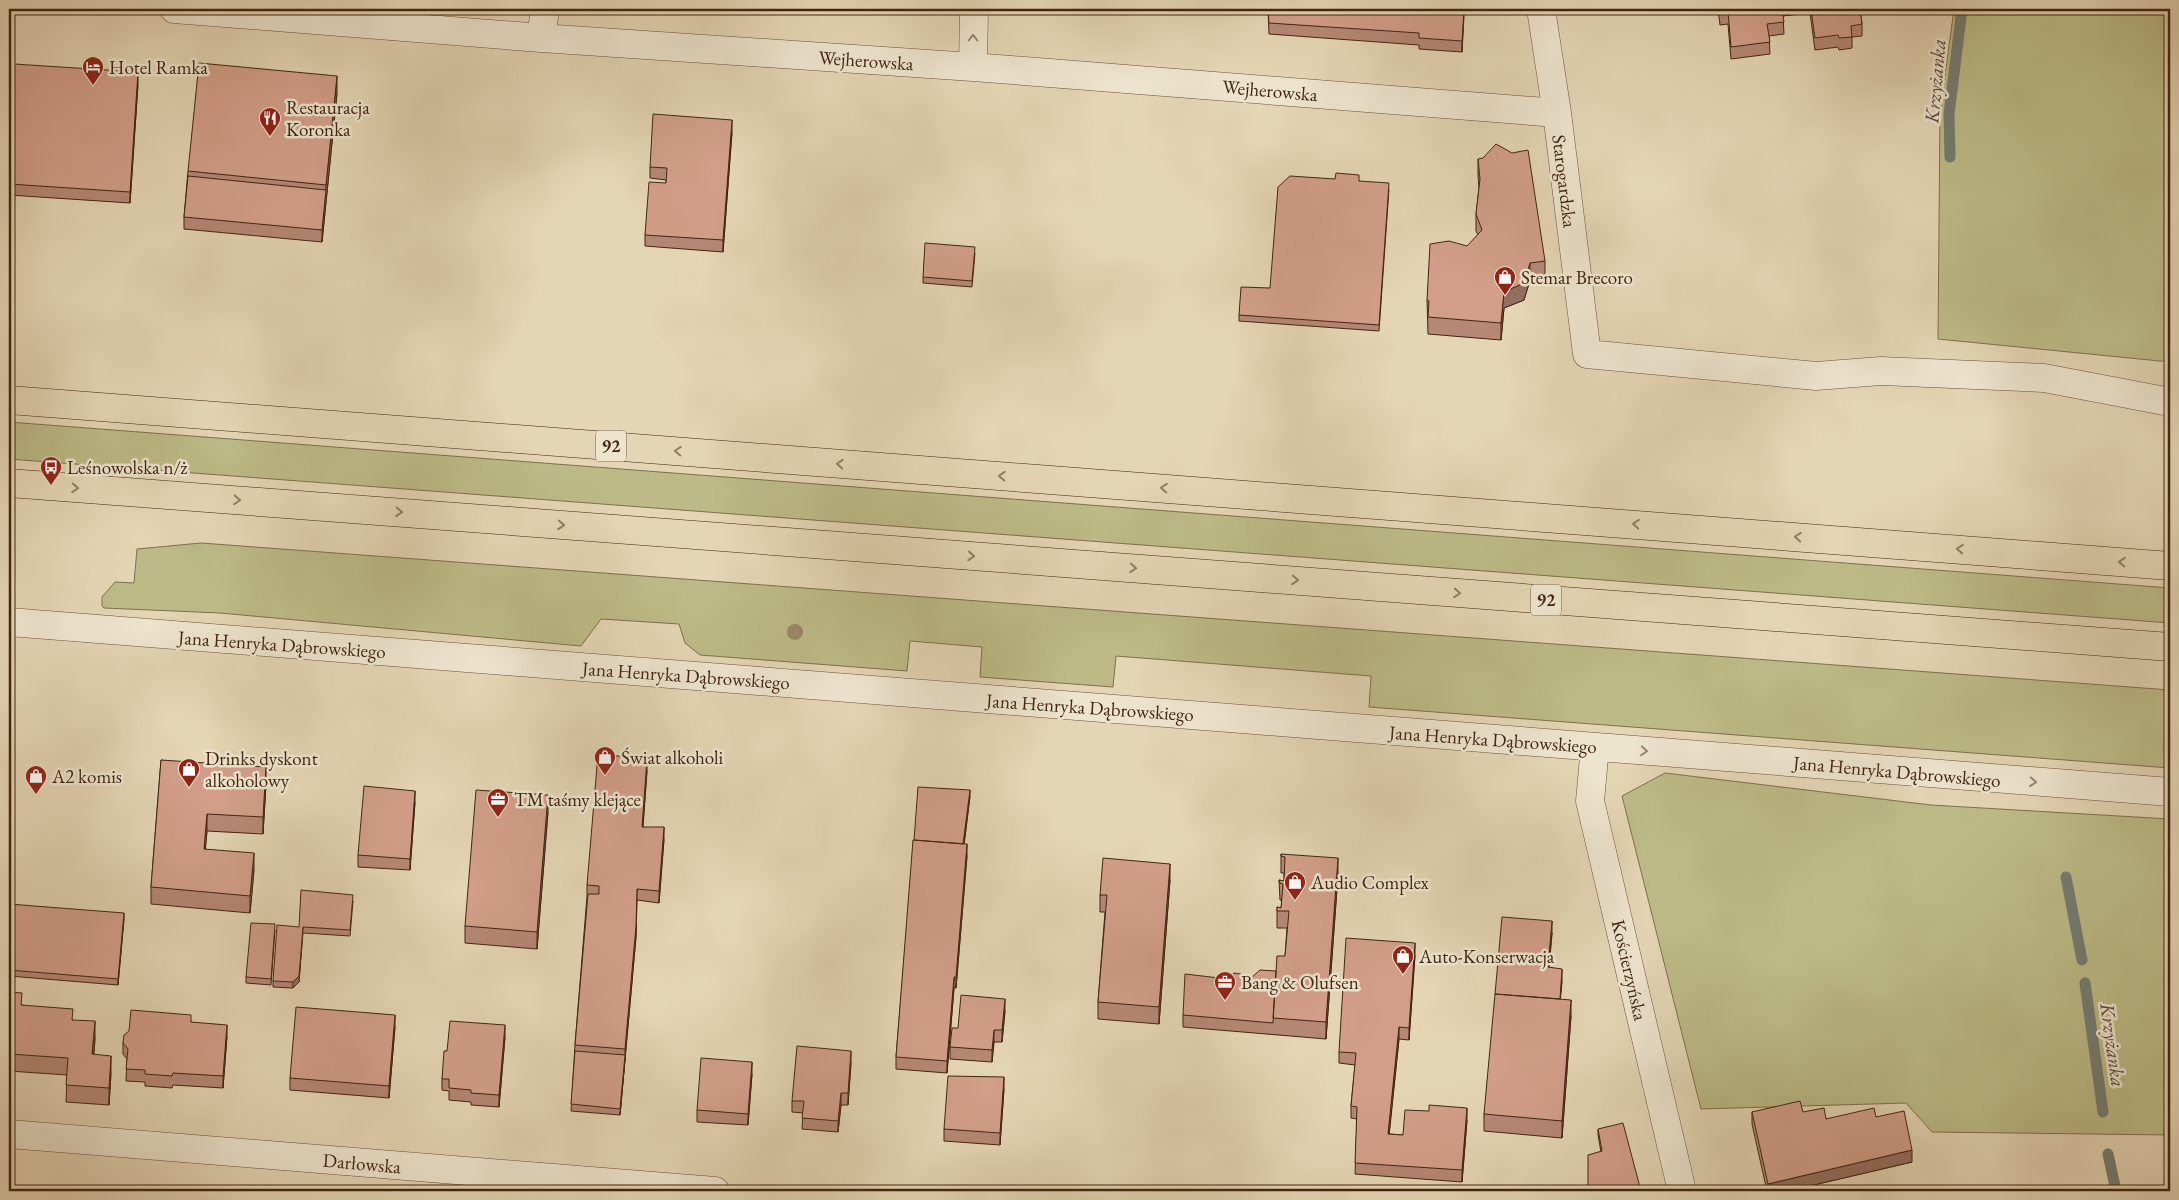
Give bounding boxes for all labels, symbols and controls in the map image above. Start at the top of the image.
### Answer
one-way arrow [968,34,978,42]
water label: Krzyżanka [1918,38,1952,125]
street label: Wejherowska [817,45,915,76]
hotel icon: Hotel Ramka [81,55,105,86]
place label: Hotel Ramka [109,55,208,80]
street label: Wejherowska [1221,74,1319,107]
place label: Restauracja Koronka [286,95,370,142]
restaurant icon: Restauracja Koronka [258,106,282,137]
street label: Starogardzka [1546,133,1583,229]
shop icon: Stemar Brecoro [1493,265,1517,296]
place label: Stemar Brecoro [1521,265,1633,290]
road number: 92 [596,431,626,462]
one-way arrow [673,446,681,457]
bus stop icon: Leśnowolska n/ż [39,455,63,486]
place label: Leśnowolska n/ż [67,455,188,480]
one-way arrow [835,458,843,469]
one-way arrow [997,470,1005,481]
one-way arrow [71,482,79,493]
one-way arrow [1159,482,1167,493]
one-way arrow [233,494,241,505]
one-way arrow [395,507,403,518]
one-way arrow [557,519,565,530]
one-way arrow [1631,519,1639,530]
one-way arrow [1793,531,1801,542]
one-way arrow [1955,544,1963,555]
one-way arrow [967,550,975,561]
one-way arrow [2117,557,2125,568]
one-way arrow [1129,562,1137,573]
one-way arrow [1291,575,1299,586]
road number: 92 [1531,584,1561,616]
one-way arrow [1453,587,1461,598]
street label: Jana Henryka Dąbrowskiego [175,625,387,664]
street label: Jana Henryka Dąbrowskiego [579,656,791,695]
street label: Jana Henryka Dąbrowskiego [983,688,1195,727]
street label: Jana Henryka Dąbrowskiego [1386,720,1598,759]
shop icon: Świat alkoholi [593,745,617,776]
place label: Świat alkoholi [621,745,723,770]
one-way arrow [1640,745,1648,756]
place label: Drinks dyskont alkoholowy [205,746,318,793]
street label: Jana Henryka Dąbrowskiego [1790,750,2002,793]
shop icon: Drinks dyskont alkoholowy [177,757,201,788]
shop icon: A2 komis [24,764,48,795]
place label: A2 komis [51,764,122,789]
one-way arrow [2029,776,2037,787]
office icon: TM taśmy klejące [486,787,510,818]
place label: TM taśmy klejące [514,787,641,812]
shop icon: Audio Complex [1283,870,1307,901]
place label: Audio Complex [1310,870,1430,895]
street label: Kościerzyńska [1606,917,1653,1023]
shop icon: Auto-Konserwacja [1391,944,1415,975]
place label: Auto-Konserwacja [1418,944,1555,969]
office icon: Bang & Olufsen [1213,970,1237,1001]
place label: Bang & Olufsen [1241,970,1359,995]
water label: Krzyżanka [2094,1000,2132,1089]
street label: Darłowska [322,1148,402,1179]

